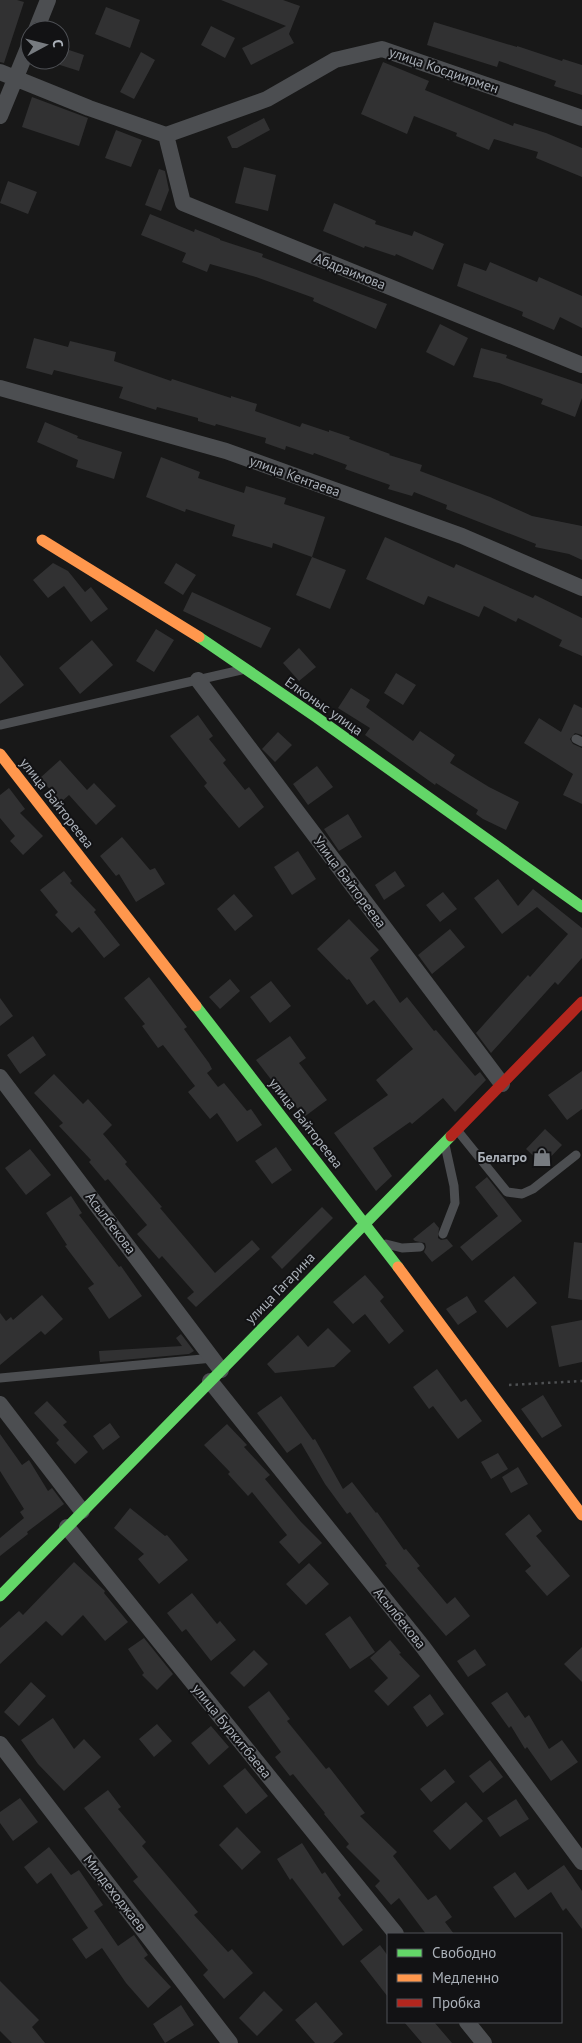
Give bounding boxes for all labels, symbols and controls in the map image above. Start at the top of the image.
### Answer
north arrow [20,20,70,70]
text: С [48,38,67,49]
street label: улица Косдиирмен [387,43,501,97]
street label: Абдраимова [311,248,389,294]
street label: улица Кентаева [247,451,343,501]
street label: Елконыс улица [282,673,367,740]
street label: улица Байтореева [16,754,98,852]
street label: Улица Байтореева [310,833,390,931]
street label: улица Байтореева [265,1074,347,1172]
shop icon: Белагро [531,1146,553,1168]
place label: Белагро [478,1148,527,1166]
street label: Асылбекова [82,1188,140,1258]
street label: улица Гагарина [241,1248,319,1328]
street label: Асылбекова [370,1584,430,1652]
street label: улица Буркитбаева [188,1680,276,1782]
street label: Милдеходжаев [79,1851,151,1935]
legend [387,1933,562,2023]
text: Свободно [432,1943,496,1962]
text: Медленно [432,1968,499,1987]
text: Пробка [432,1993,481,2012]

